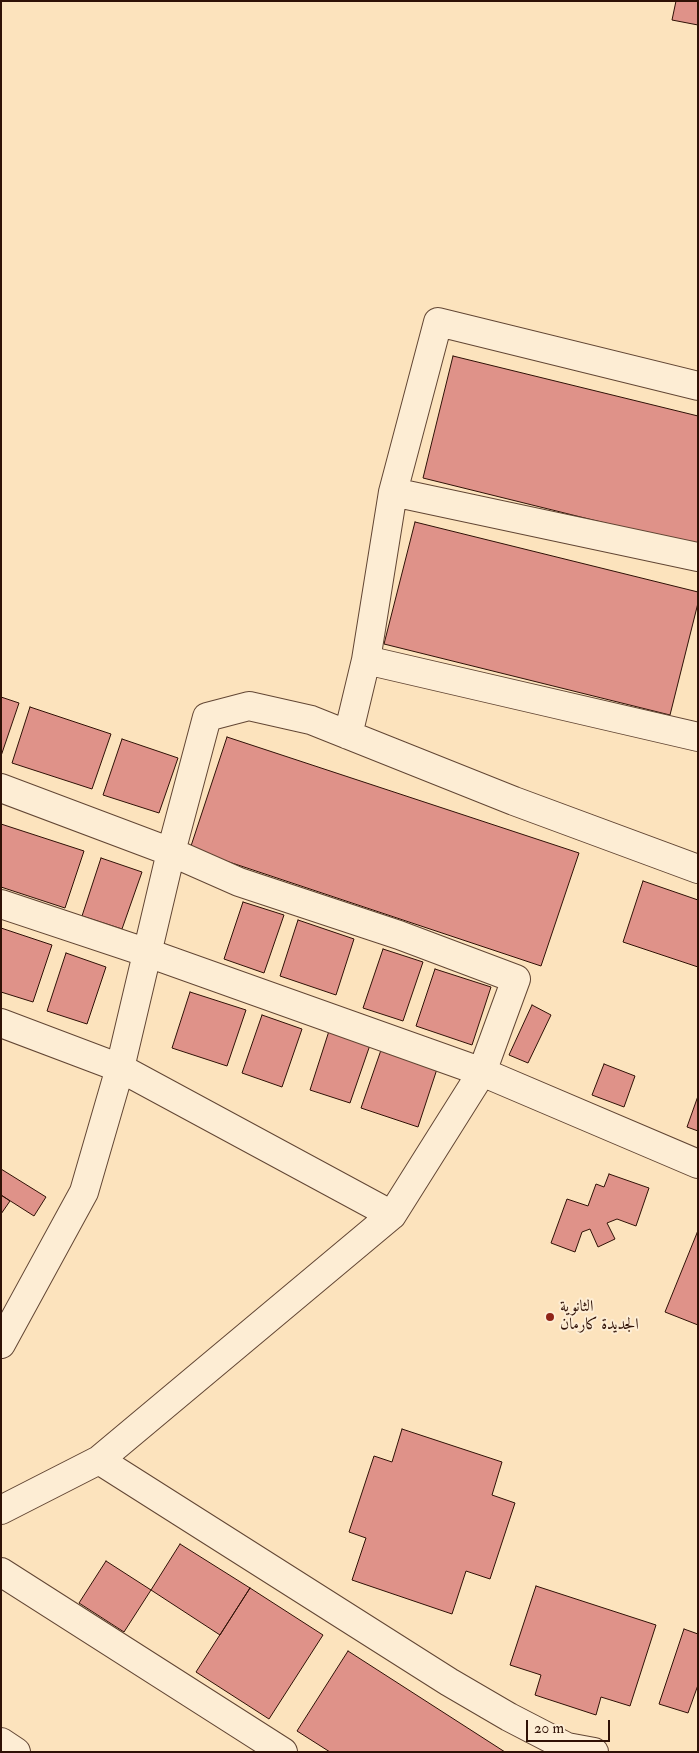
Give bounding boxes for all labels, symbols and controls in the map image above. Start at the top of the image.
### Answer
place label: الثانوية الجديدة كارمان [560,1298,639,1336]
marker: الثانوية الجديدة كارمان [544,1311,556,1323]
scale bar [529,1710,613,1742]
text: 20 m [534,1719,564,1738]

